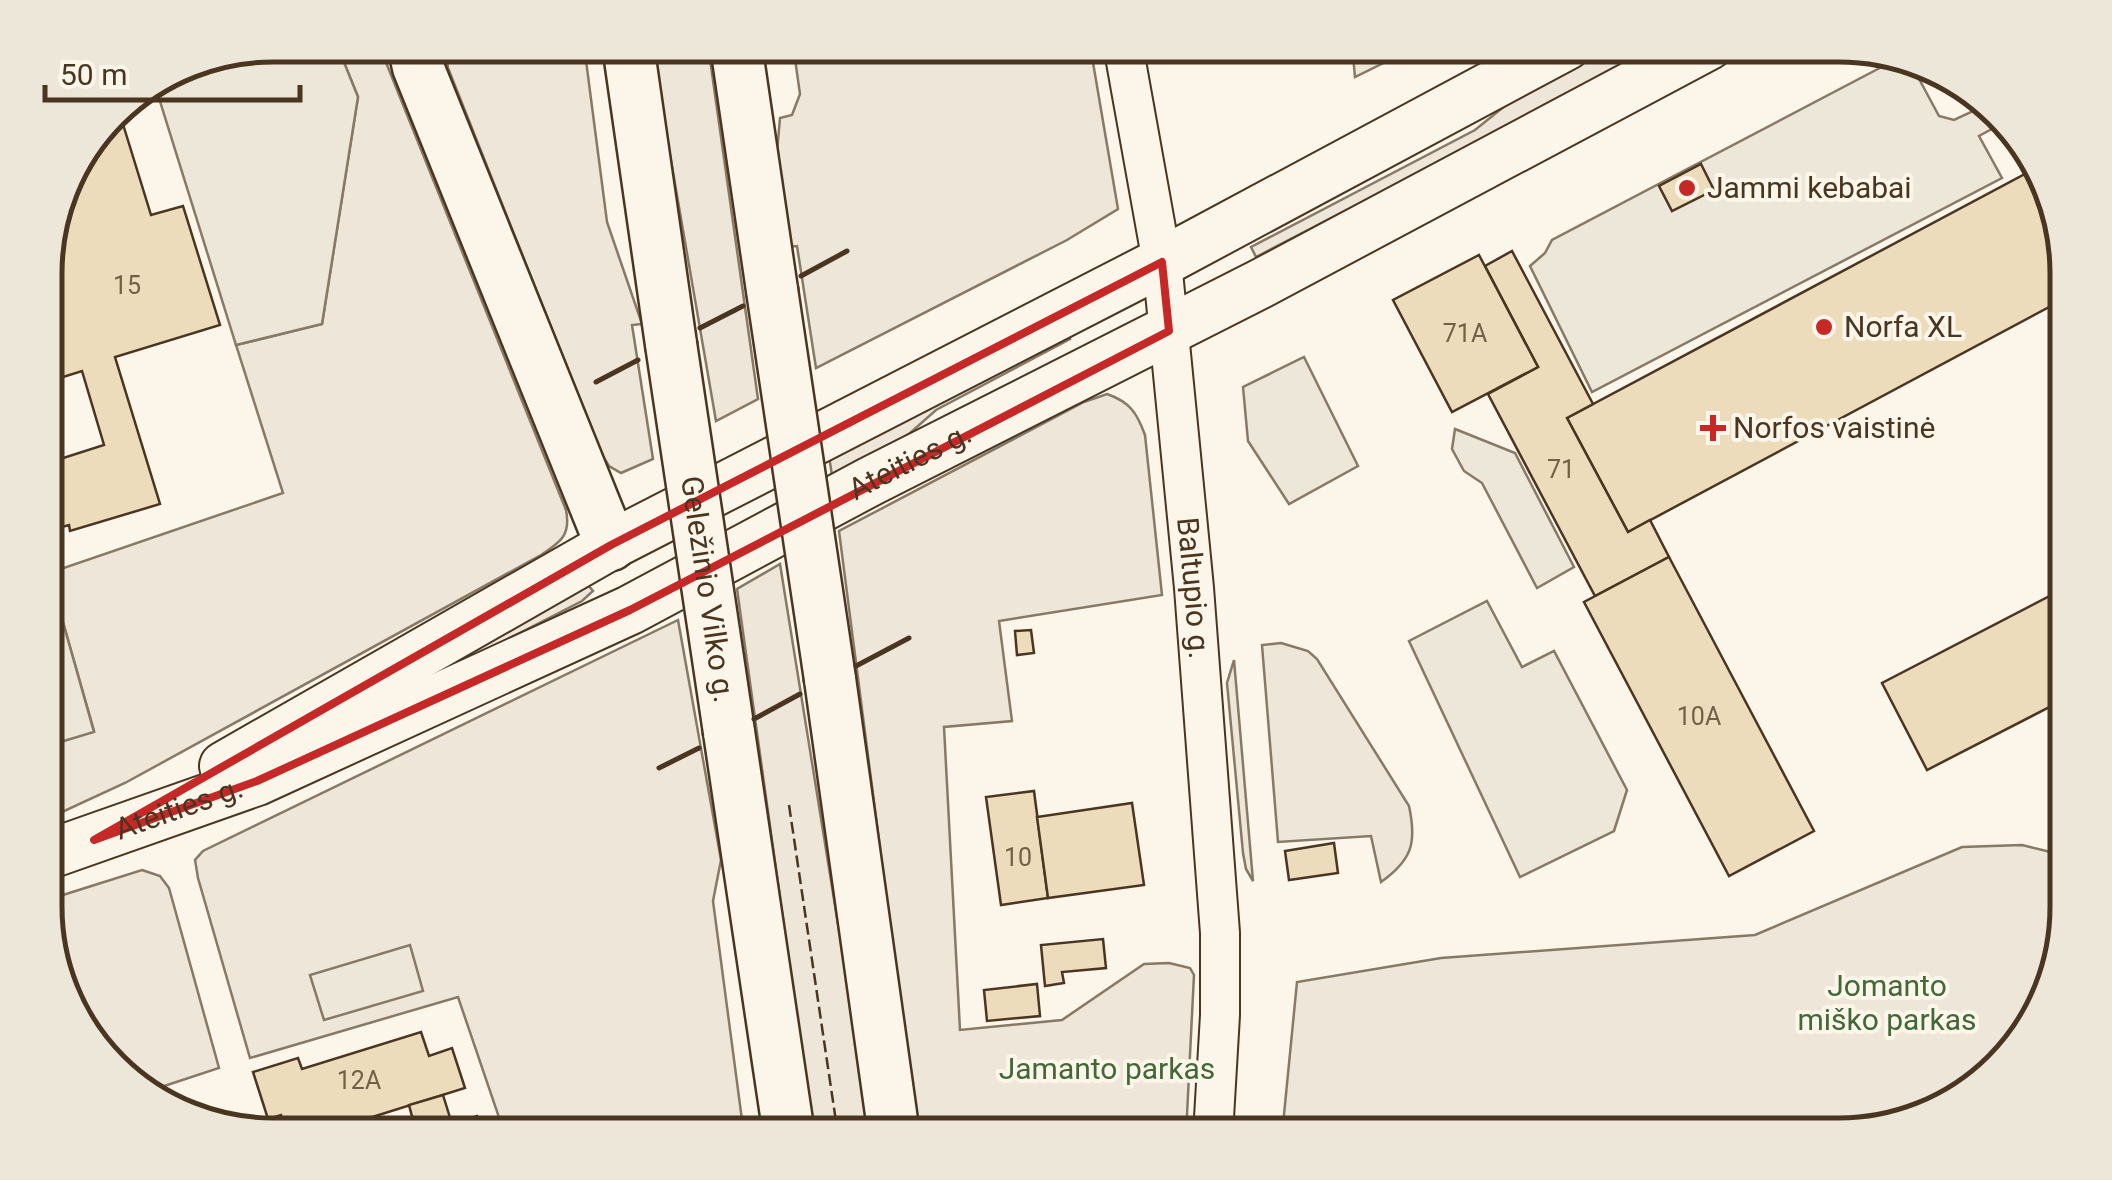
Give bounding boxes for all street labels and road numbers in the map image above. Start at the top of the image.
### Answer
street label: Ateities g. [842,415,977,507]
street label: Geležinio Vilko g. [674,474,742,705]
street label: Baltupio g. [1170,515,1217,660]
street label: Ateities g. [110,769,247,847]

